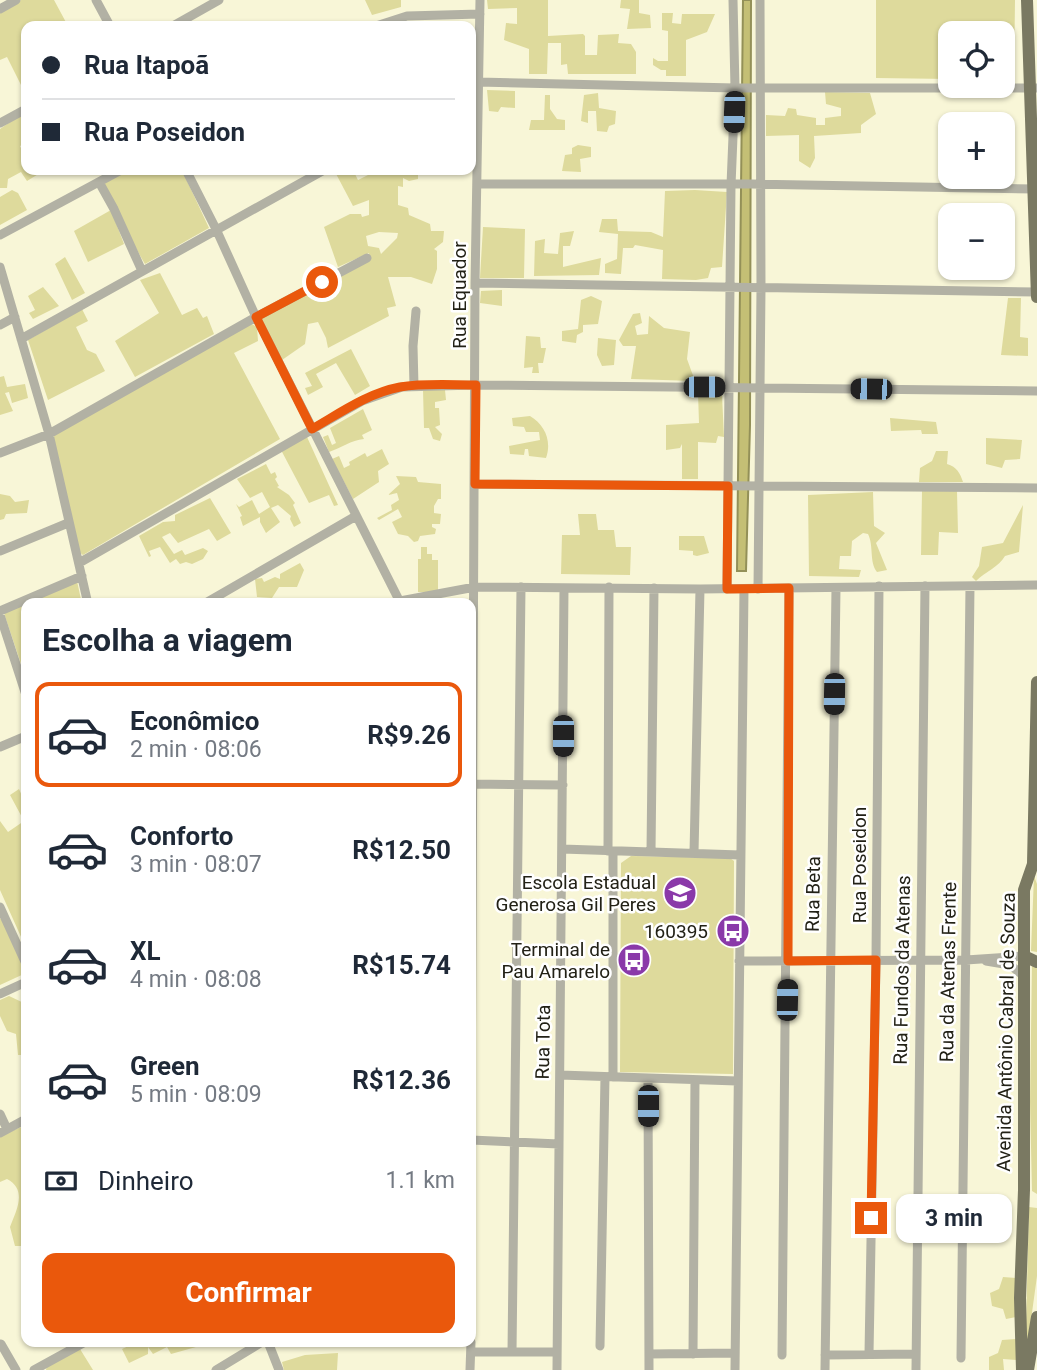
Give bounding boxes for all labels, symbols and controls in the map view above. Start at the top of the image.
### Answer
map controls [938,21,1015,280]
button: locate [938,21,1015,98]
text: Rua Itapoã [84,50,209,80]
car [723,91,746,133]
button: + [938,112,1015,189]
text: Rua Poseidon [84,117,245,147]
button: − [938,203,1015,280]
street label: Rua Equador [448,241,471,349]
route start [306,266,338,298]
car [684,377,726,398]
car [850,378,893,400]
text: Escolha a viagem [42,621,293,659]
car [824,673,845,715]
icon: car [46,703,109,766]
text: Econômico [130,706,259,736]
car [553,715,574,757]
text: R$9.26 [367,720,451,750]
text: 2 min · 08:06 [130,736,262,763]
street label: Rua Poseidon [848,807,871,923]
icon: car [46,818,109,881]
text: Conforto [130,821,234,851]
text: R$12.50 [352,835,451,865]
text: 3 min · 08:07 [130,851,262,878]
street label: Rua Beta [801,856,825,932]
place label: Escola Estadual Generosa Gil Peres [495,871,656,916]
school or university icon: Escola Estadual Generosa Gil Peres [661,874,699,912]
street label: Rua Fundos da Atenas [889,875,915,1065]
street label: Rua da Atenas Frente [935,882,961,1062]
street label: Avenida Antônio Cabral de Souza [992,892,1020,1172]
bus stop icon: 160395 [714,912,752,950]
place label: 160395 [644,920,708,943]
icon: car [46,933,109,996]
text: XL [130,936,161,966]
place label: Terminal de Pau Amarelo [501,938,610,983]
bus stop icon: Terminal de Pau Amarelo [615,941,653,979]
text: R$15.74 [352,950,451,980]
text: 4 min · 08:08 [130,966,262,993]
car [777,979,798,1021]
street label: Rua Tota [531,1004,555,1080]
icon: car [46,1048,109,1111]
text: Green [130,1051,200,1081]
text: R$12.36 [352,1065,451,1095]
text: 5 min · 08:09 [130,1081,262,1108]
car [638,1085,659,1127]
icon: cash [42,1162,80,1200]
text: Dinheiro [98,1166,194,1196]
text: 1.1 km [386,1167,455,1194]
callout: 3 min [896,1194,1011,1242]
route end [855,1202,887,1234]
text: 3 min [925,1205,983,1232]
button: Confirmar [42,1253,455,1333]

